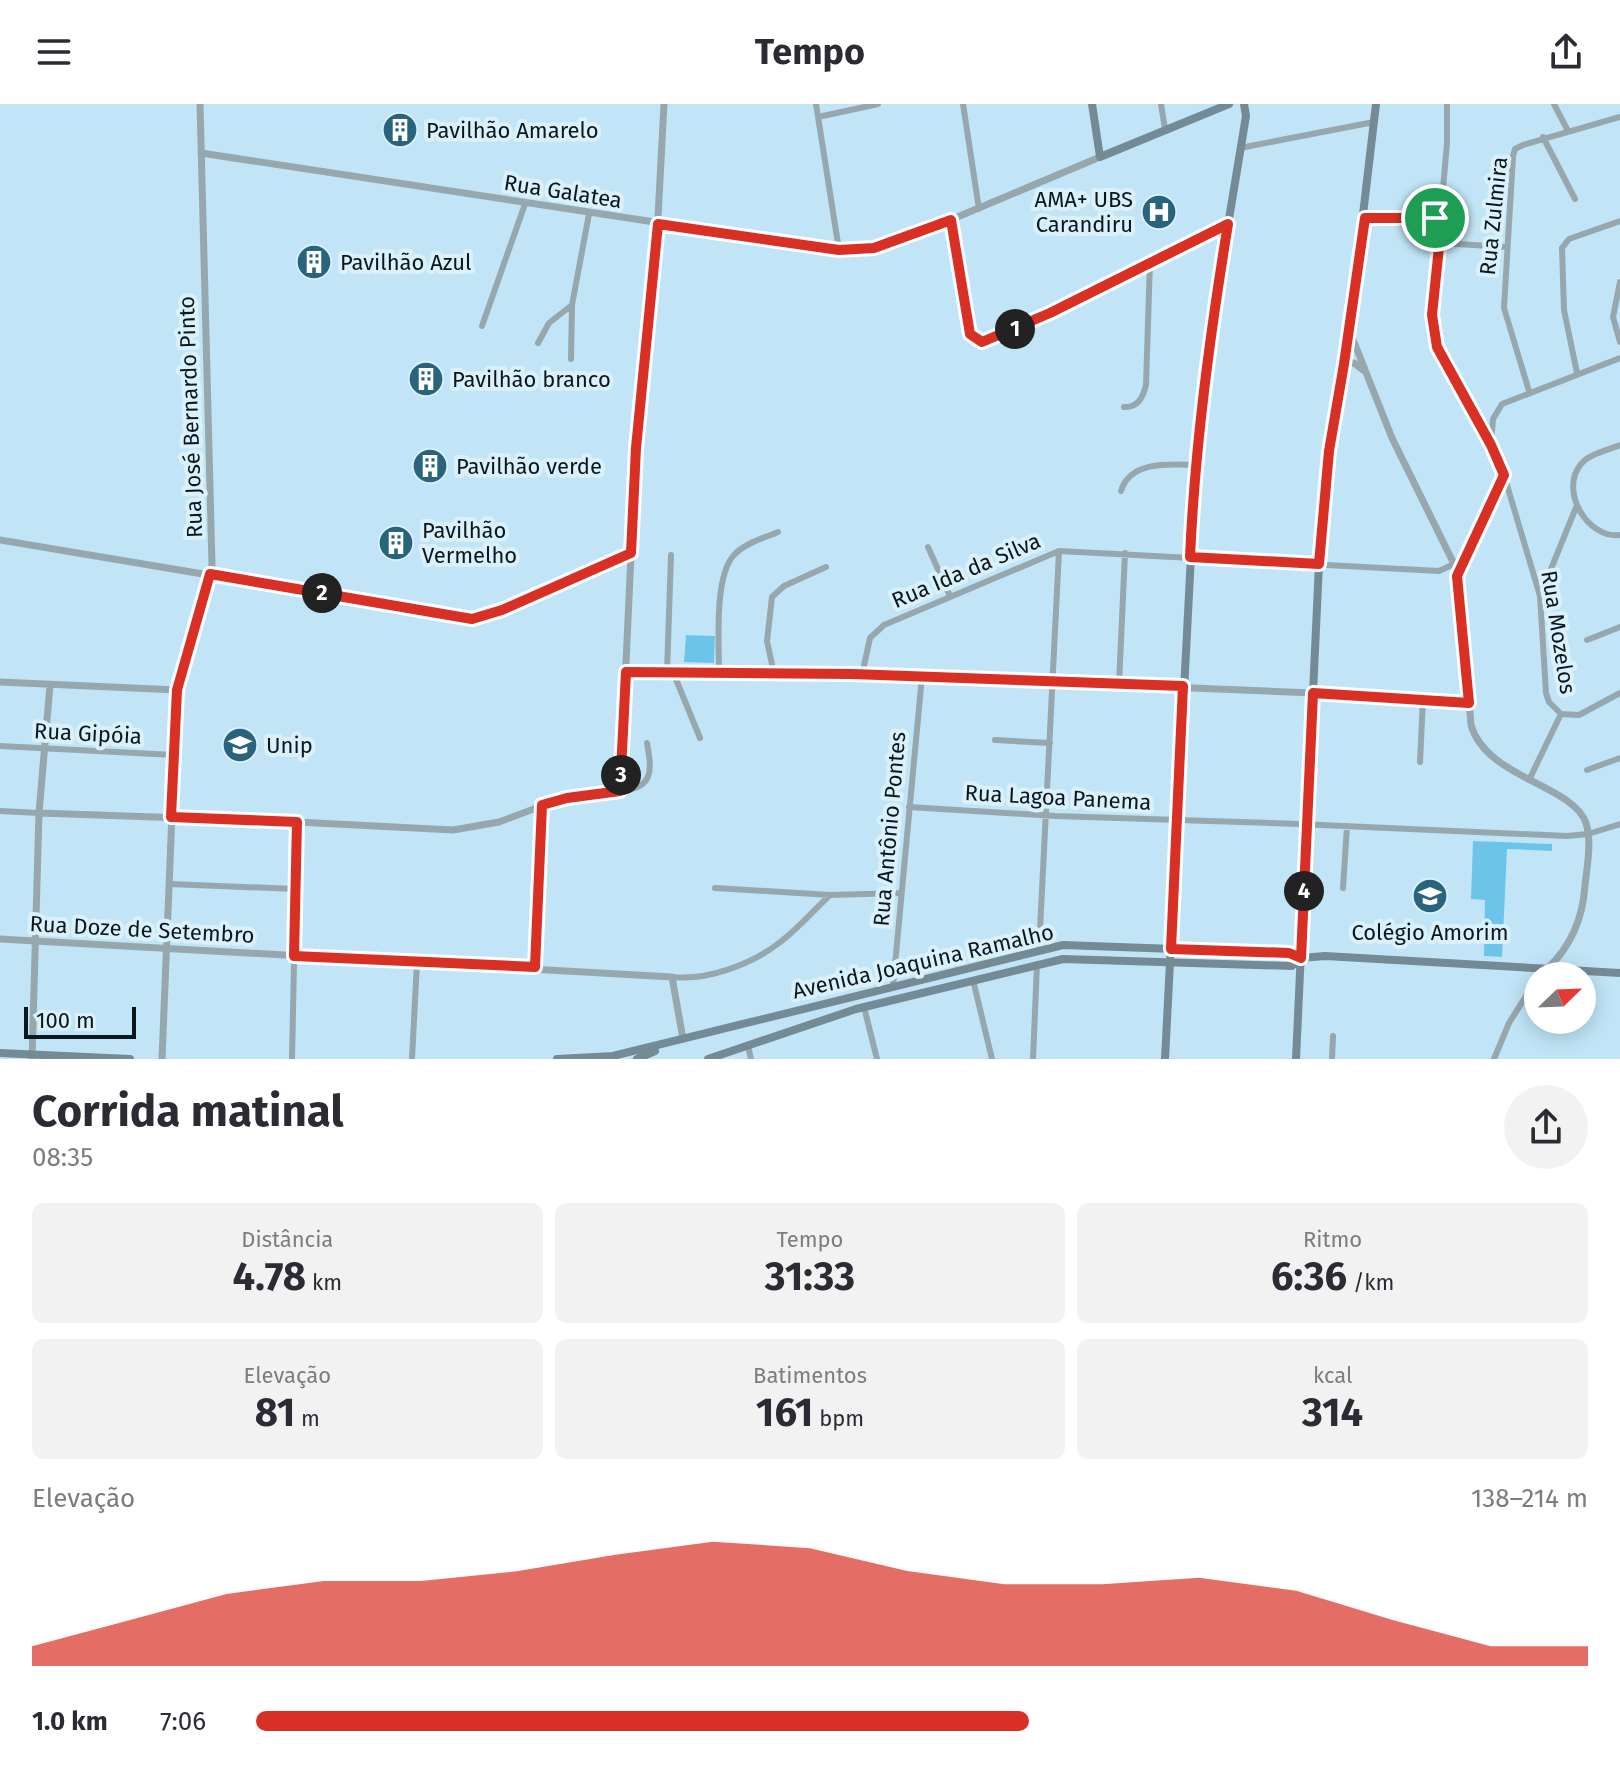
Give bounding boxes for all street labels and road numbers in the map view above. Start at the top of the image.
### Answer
street label: Rua Zulmira [1474,155,1513,277]
street label: Rua Galatea [502,169,624,214]
street label: Rua José Bernardo Pinto [173,295,208,539]
street label: Rua Ida da Silva [888,527,1045,614]
street label: Rua Mozelos [1535,568,1582,696]
street label: Rua Gipóia [33,717,143,750]
street label: Rua Antônio Pontes [868,731,911,928]
street label: Rua Lagoa Panema [964,779,1152,816]
street label: Rua Doze de Setembro [29,910,255,949]
street label: Avenida Joaquina Ramalho [790,918,1056,1005]

